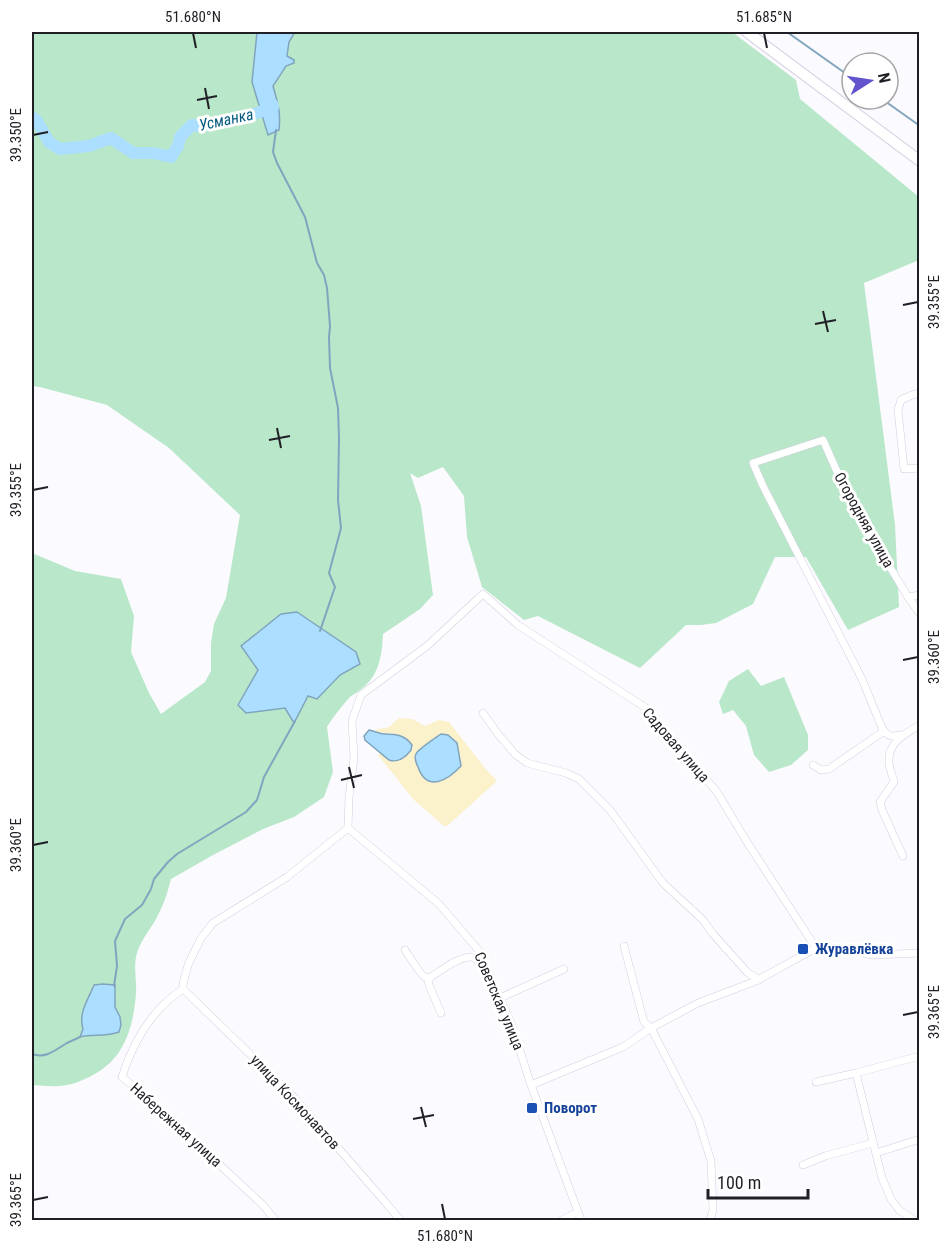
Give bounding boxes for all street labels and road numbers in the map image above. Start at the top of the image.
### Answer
street label: Огородняя улица [830,469,898,571]
street label: Садовая улица [639,704,713,786]
street label: Советская улица [470,949,528,1053]
street label: улица Космонавтов [246,1051,344,1153]
street label: Набережная улица [127,1079,225,1171]

